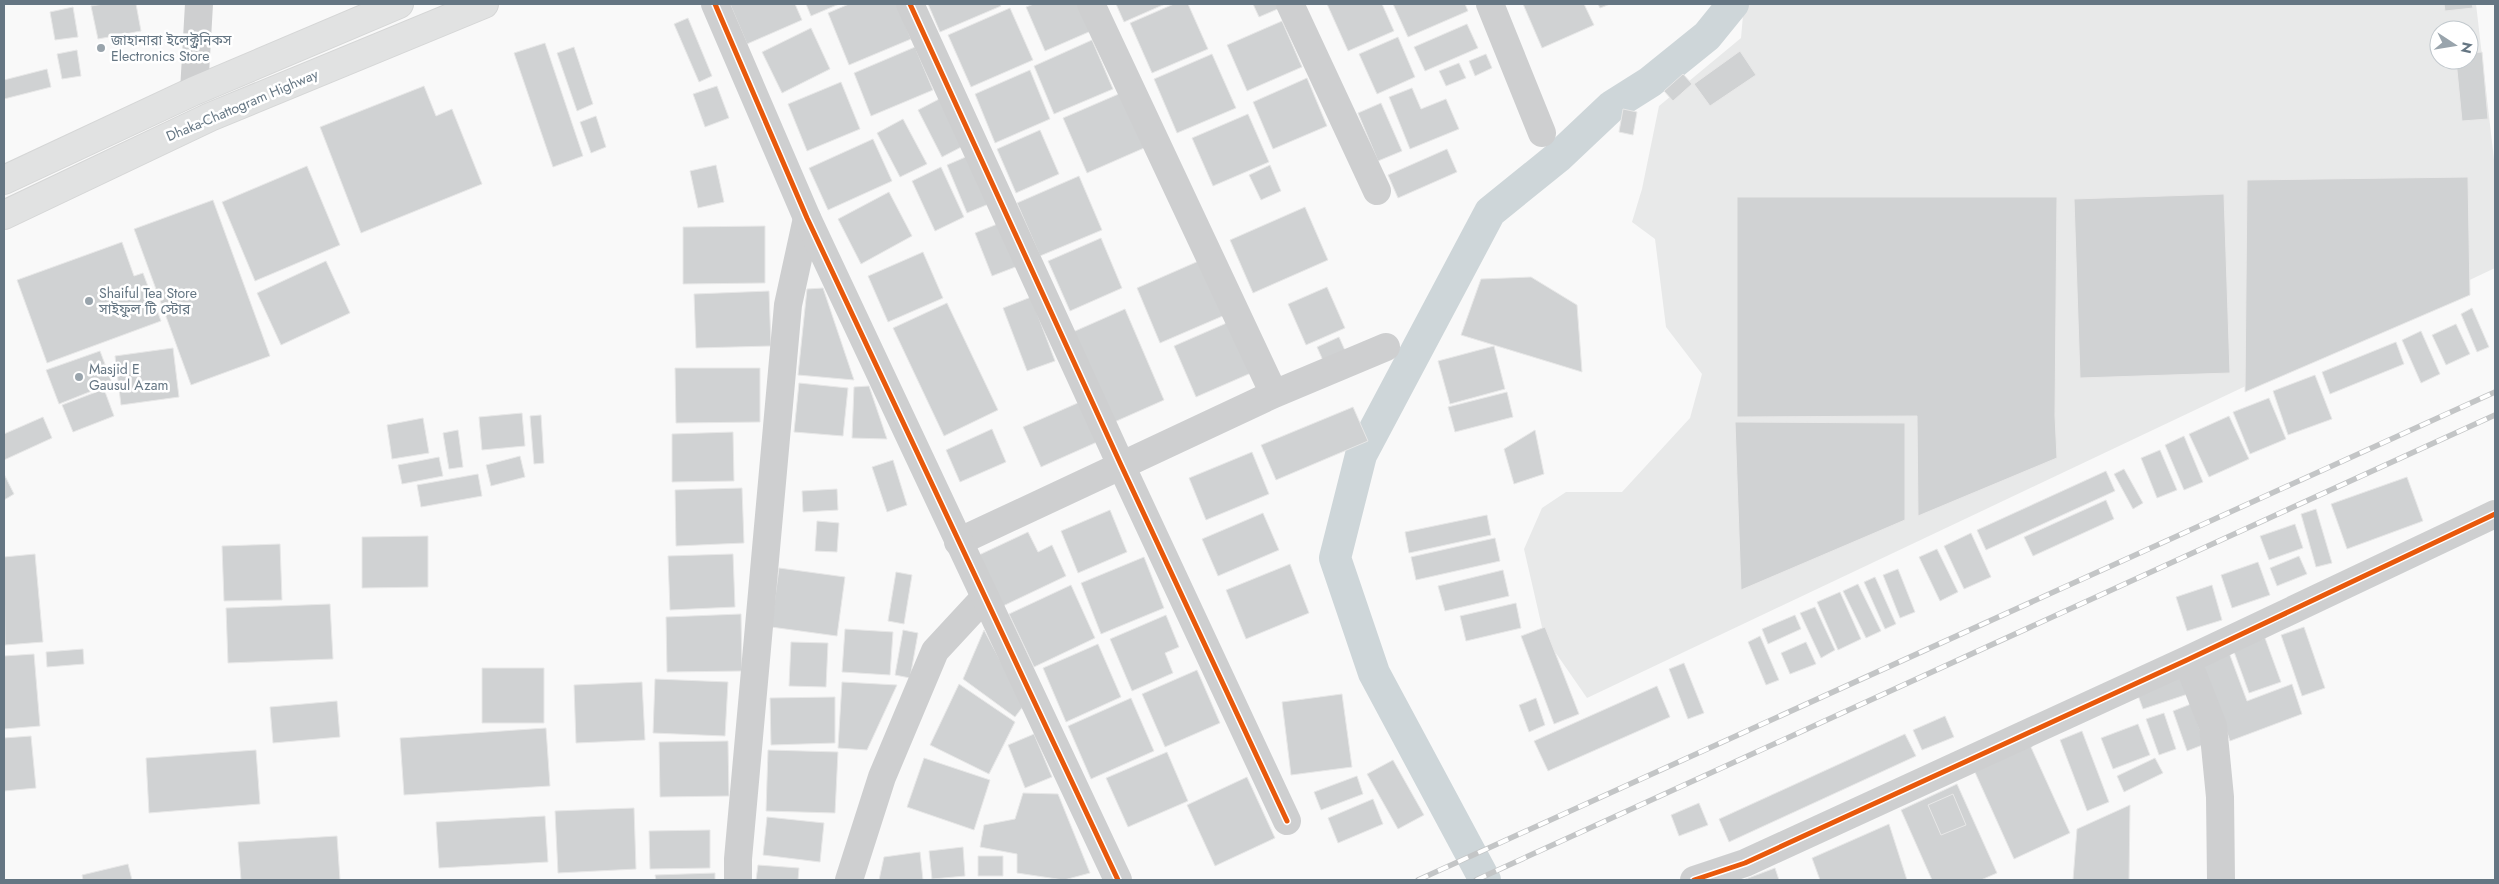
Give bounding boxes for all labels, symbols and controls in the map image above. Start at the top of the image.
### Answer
north arrow [2429,20,2479,70]
place label: জাহানারা ইলেক্ট্রনিকস Electronics Store [110,30,232,66]
text: N [2456,40,2478,55]
marker: জাহানারা ইলেক্ট্রনিকস Electronics Store [95,42,107,54]
street label: Dhaka-Chattogram Highway [163,64,322,146]
place label: Shaiful Tea Store সাইফুল টি স্টোর [98,283,197,319]
marker: Shaiful Tea Store সাইফুল টি স্টোর [83,295,95,307]
place label: Masjid E Gausul Azam [89,359,168,395]
marker: Masjid E Gausul Azam [73,371,85,383]

